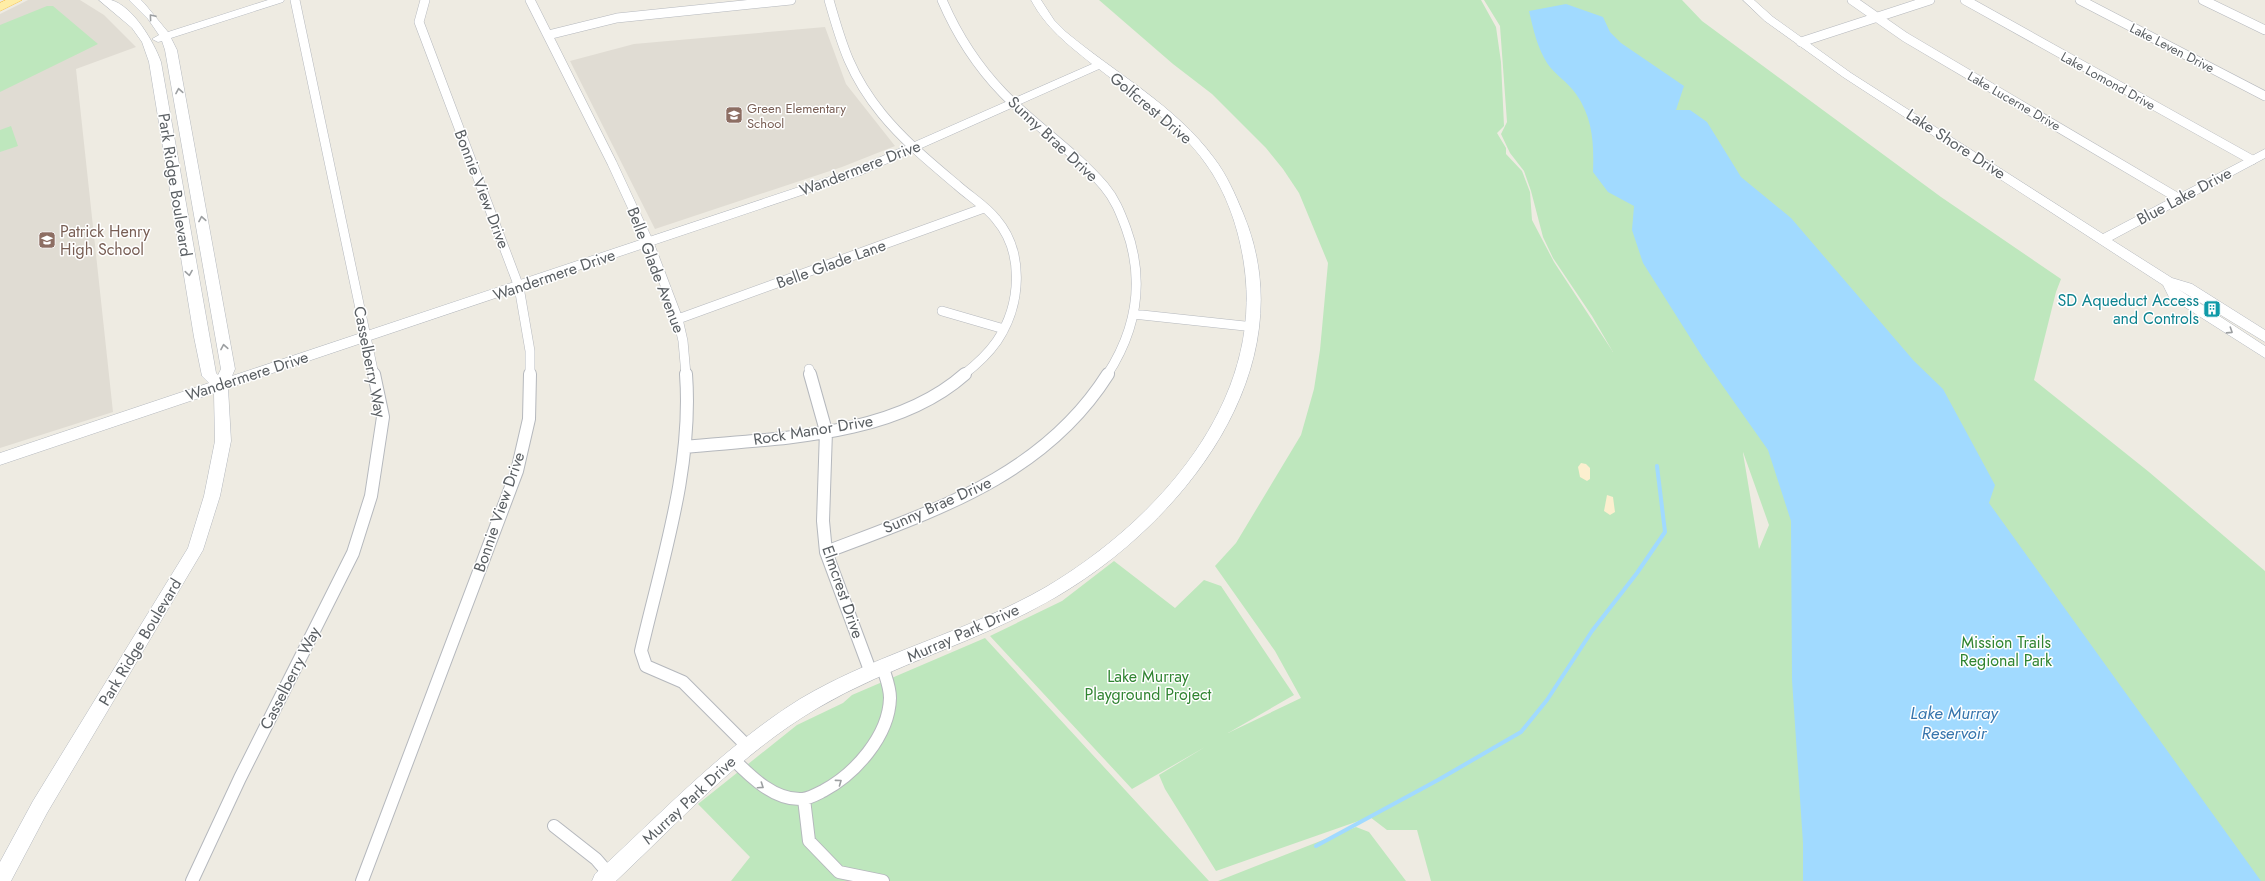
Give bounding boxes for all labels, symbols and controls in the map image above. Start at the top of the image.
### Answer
one-way arrow [149,15,156,22]
street label: Lake Leven Drive [2127,19,2218,78]
street label: Lake Lomond Drive [2057,47,2159,115]
street label: Golfcrest Drive [1105,67,1197,149]
street label: Lake Lucerne Drive [1964,67,2064,135]
one-way arrow [175,88,184,94]
street label: Sunny Brae Drive [1003,91,1103,187]
place label: Green Elementary School [747,99,846,133]
street label: Lake Shore Drive [1902,103,2010,185]
school or university icon: Green Elementary School [724,105,744,125]
street label: Park Ridge Boulevard [152,112,198,258]
street label: Bonnie View Drive [449,126,515,252]
street label: Wandermere Drive [796,134,924,202]
street label: Blue Lake Drive [2133,161,2235,231]
street label: Belle Glade Avenue [621,204,691,336]
one-way arrow [198,216,207,222]
place label: Patrick Henry High School [60,220,151,261]
school or university icon: Patrick Henry High School [37,230,57,250]
street label: Belle Glade Lane [773,234,889,294]
street label: Wandermere Drive [490,243,618,307]
one-way arrow [184,270,193,276]
place label: SD Aqueduct Access and Controls [2057,289,2199,330]
building icon: SD Aqueduct Access and Controls [2202,299,2222,319]
street label: Casselberry Way [348,304,392,421]
one-way arrow [2226,326,2233,333]
one-way arrow [220,344,229,350]
street label: Wandermere Drive [183,345,311,407]
street label: Rock Manor Drive [752,409,874,451]
street label: Bonnie View Drive [468,449,530,575]
street label: Sunny Brae Drive [879,471,995,539]
street label: Elmcrest Drive [816,543,870,641]
street label: Park Ridge Boulevard [93,574,187,710]
street label: Murray Park Drive [903,598,1023,668]
street label: Casselberry Way [254,622,326,734]
park label: Mission Trails Regional Park [1960,631,2053,672]
park label: Lake Murray Playground Project [1085,665,1212,706]
water label: Lake Murray Reservoir [1910,701,1999,745]
street label: Murray Park Drive [637,750,741,850]
one-way arrow [834,780,841,787]
one-way arrow [757,781,764,788]

